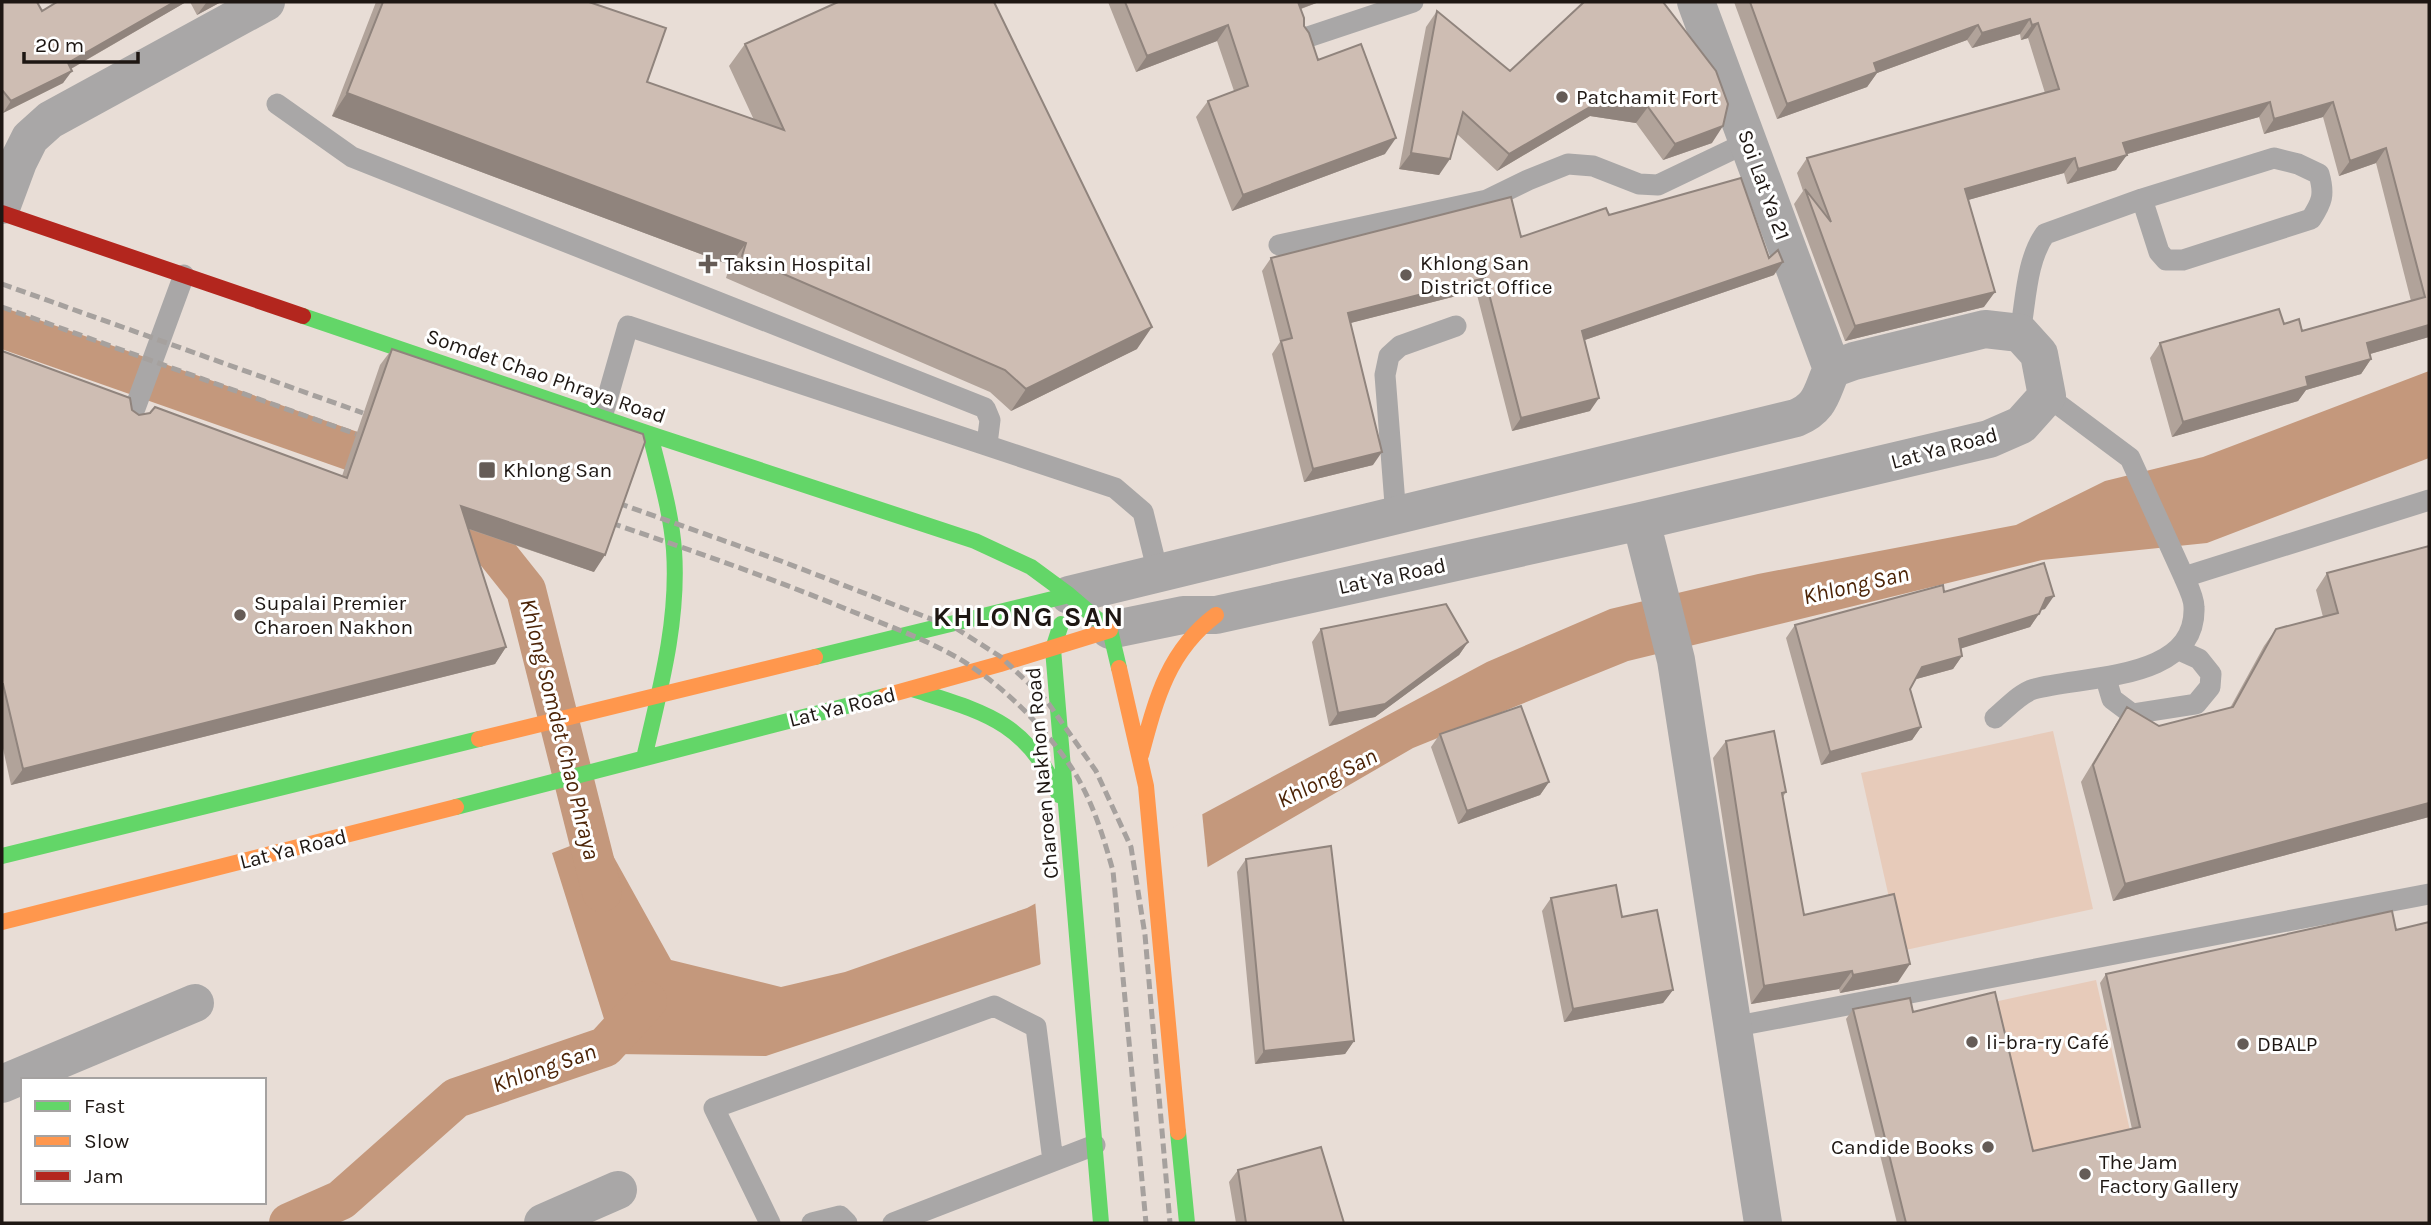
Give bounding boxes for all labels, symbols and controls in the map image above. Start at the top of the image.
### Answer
scale bar [24,21,138,65]
text: 20 m [35,33,84,57]
place label: Patchamit Fort [1576,85,1718,109]
marker: Patchamit Fort [1554,89,1570,105]
street label: Soi Lat Ya 21 [1733,127,1795,243]
place label: Khlong San District Office [1420,251,1552,299]
place label: Taksin Hospital [724,252,871,276]
marker: Taksin Hospital [698,254,718,274]
marker: Khlong San District Office [1398,267,1414,283]
street label: Somdet Chao Phraya Road [423,324,669,428]
street label: Lat Ya Road [1888,422,2000,474]
place label: Khlong San [503,458,612,482]
marker: Khlong San [477,460,497,480]
street label: Lat Ya Road [1336,553,1448,599]
water label: Khlong San [1800,560,1912,610]
place label: Supalai Premier Charoen Nakhon [254,591,413,639]
water label: Khlong Somdet Chao Phraya [514,596,606,862]
district label: KHLONG SAN [933,600,1125,633]
marker: Supalai Premier Charoen Nakhon [232,607,248,623]
street label: Charoen Nakhon Road [1021,666,1063,880]
street label: Lat Ya Road [786,682,898,732]
water label: Khlong San [1273,742,1381,814]
street label: Lat Ya Road [237,824,349,874]
place label: li-bra-ry Café [1986,1030,2109,1054]
place label: DBALP [2257,1032,2317,1056]
marker: li-bra-ry Café [1964,1034,1980,1050]
marker: DBALP [2235,1036,2251,1052]
water label: Khlong San [489,1038,599,1098]
legend [21,1078,266,1204]
text: Fast [84,1094,125,1118]
text: Slow [84,1129,129,1153]
place label: Candide Books [1831,1135,1974,1159]
marker: Candide Books [1980,1139,1996,1155]
place label: The Jam Factory Gallery [2099,1150,2239,1198]
text: Jam [84,1164,124,1188]
marker: The Jam Factory Gallery [2077,1166,2093,1182]

